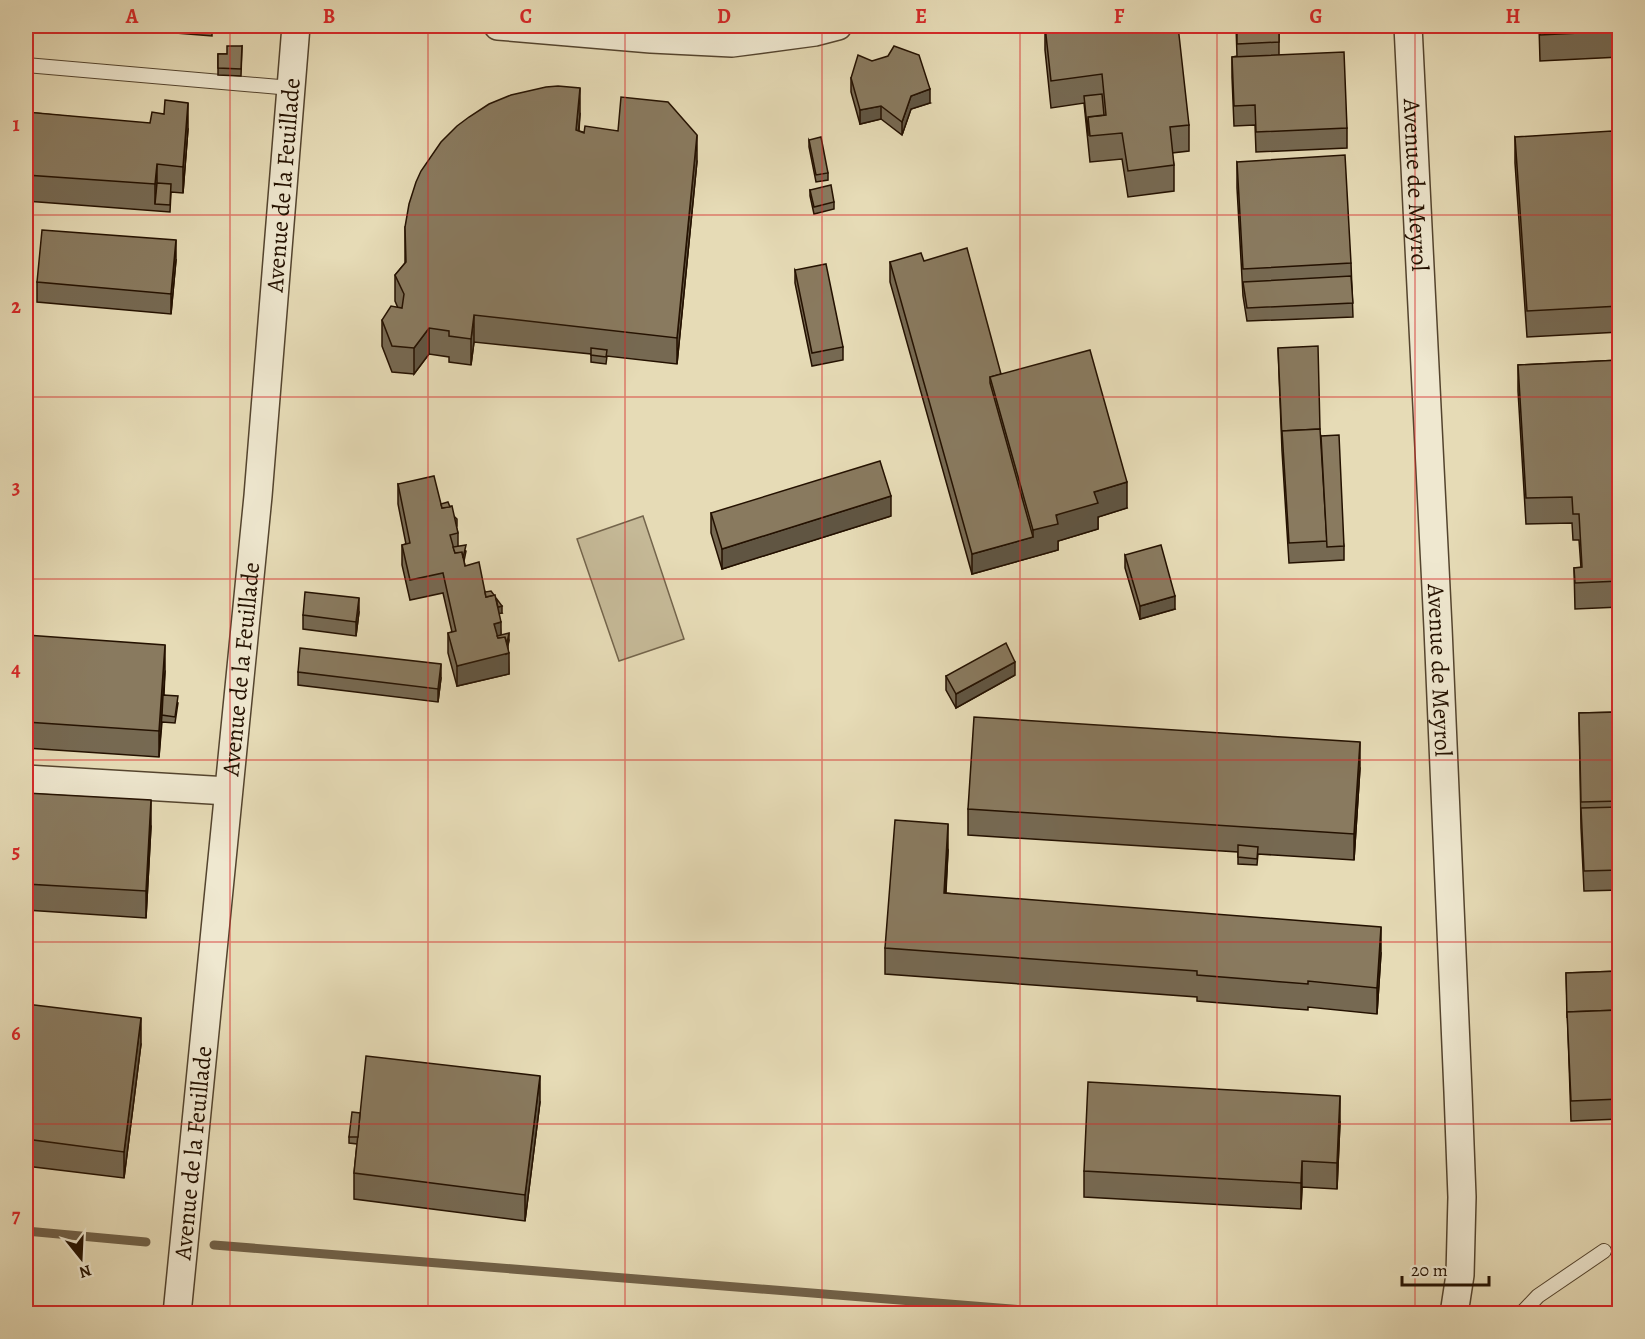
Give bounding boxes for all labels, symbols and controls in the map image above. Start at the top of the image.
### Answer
text: A [125,3,139,30]
text: B [323,3,335,30]
text: C [520,3,532,30]
text: D [717,3,731,30]
text: E [915,3,927,30]
text: F [1114,3,1125,30]
text: G [1309,3,1323,30]
text: H [1506,3,1521,30]
street label: Avenue de la Feuillade [258,77,308,294]
street label: Avenue de Meyrol [1396,97,1436,272]
text: 1 [12,111,20,138]
text: 2 [11,293,21,320]
text: 3 [12,474,20,501]
street label: Avenue de la Feuillade [214,561,267,779]
street label: Avenue de Meyrol [1420,582,1460,757]
text: 4 [11,656,21,683]
text: 5 [12,838,20,865]
text: 6 [11,1020,21,1047]
street label: Avenue de la Feuillade [166,1044,219,1262]
text: 7 [12,1202,21,1229]
north arrow [51,1228,111,1288]
scale bar [1402,1249,1489,1287]
text: 20 m [1411,1258,1448,1282]
text: N [76,1259,94,1284]

